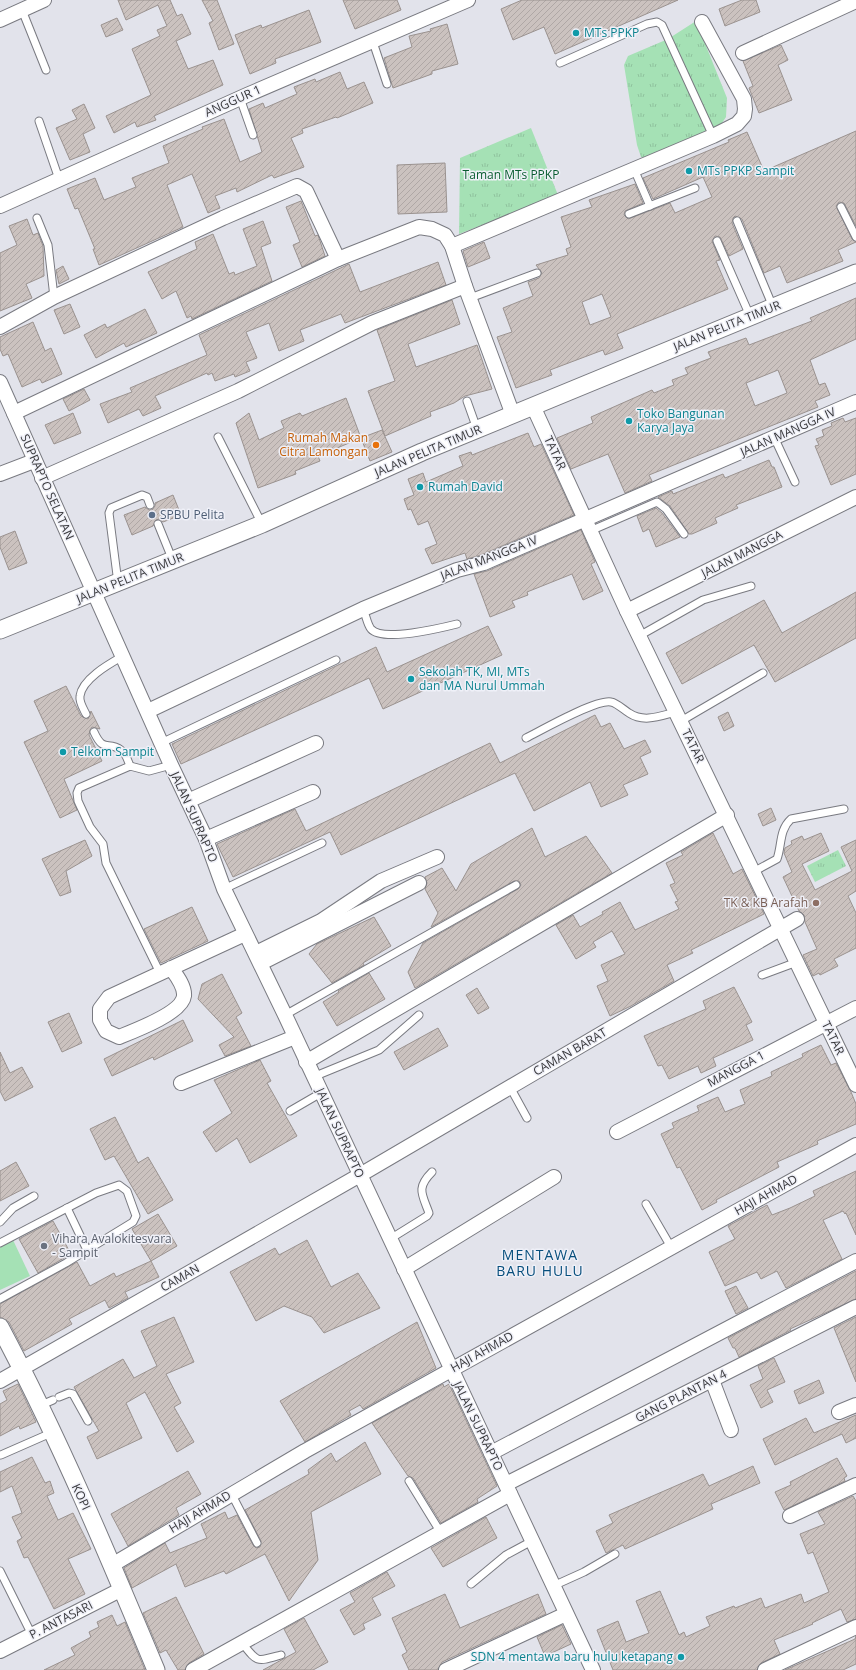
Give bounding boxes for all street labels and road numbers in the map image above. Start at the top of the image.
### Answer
street label: ANGGUR 1 [202,81,264,121]
street label: JALAN PELITA TIMUR [670,296,784,355]
street label: JALAN MANGGA IV [736,403,839,461]
street label: JALAN PELITA TIMUR [371,420,484,481]
street label: SUPRAPTO SELATAN [16,431,78,542]
street label: TATAR [540,433,571,473]
street label: JALAN MANGGA [697,526,786,582]
street label: JALAN MANGGA IV [437,531,541,584]
street label: JALAN PELITA TIMUR [73,548,187,607]
street label: TATAR [678,726,709,766]
street label: JALAN SUPRAPTO [166,768,222,865]
street label: TATAR [818,1018,849,1058]
street label: CAMAN BARAT [530,1023,610,1080]
street label: MANGGA 1 [704,1046,767,1091]
street label: JALAN SUPRAPTO [312,1084,369,1181]
street label: HAJI AHMAD [731,1170,800,1219]
street label: CAMAN [157,1260,202,1296]
street label: HAJI AHMAD [447,1327,516,1376]
street label: GANG PLANTAN 4 [632,1365,730,1426]
street label: JALAN SUPRAPTO [449,1377,507,1473]
street label: KOPI [68,1481,95,1513]
street label: HAJI AHMAD [166,1486,234,1537]
street label: P. ANTASARI [26,1596,95,1643]

